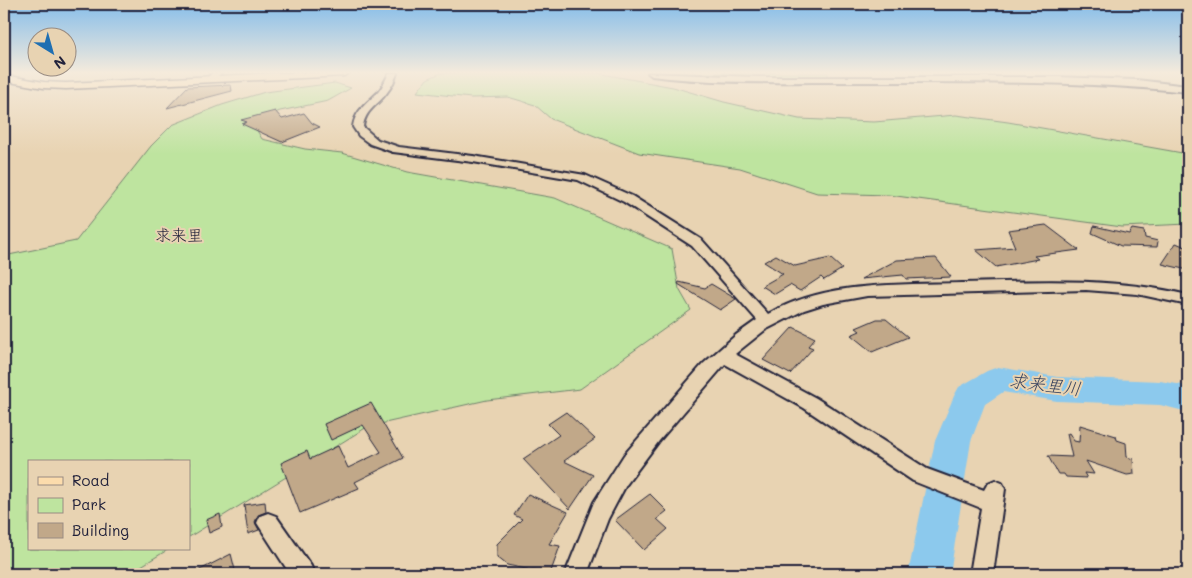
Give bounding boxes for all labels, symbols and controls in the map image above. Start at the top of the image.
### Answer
north arrow [28,28,78,78]
text: N [50,52,70,74]
district label: 求来里 [155,224,203,245]
water label: 求来里川 [1008,368,1082,400]
legend [28,460,190,550]
text: Road [72,470,109,490]
text: Park [72,494,106,514]
text: Building [72,520,129,540]

